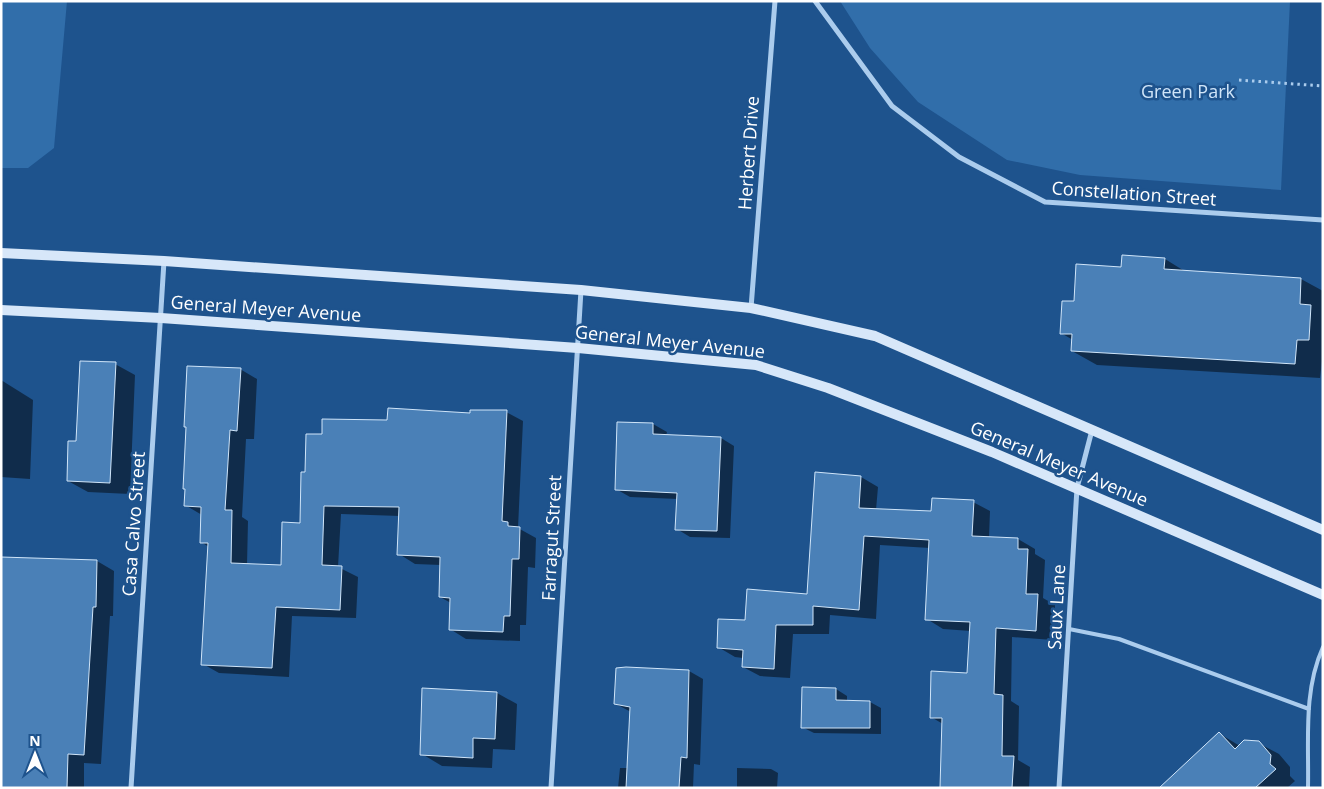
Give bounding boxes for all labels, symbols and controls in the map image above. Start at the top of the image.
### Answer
park label: Green Park [1141,79,1236,103]
street label: Herbert Drive [732,95,764,211]
street label: Constellation Street [1051,175,1217,211]
street label: General Meyer Avenue [170,289,362,327]
street label: General Meyer Avenue [574,319,766,363]
street label: General Meyer Avenue [967,415,1152,511]
street label: Casa Calvo Street [116,451,150,597]
street label: Farragut Street [536,474,566,602]
street label: Saux Lane [1042,564,1070,650]
north arrow [10,729,60,779]
text: N [29,731,41,750]

